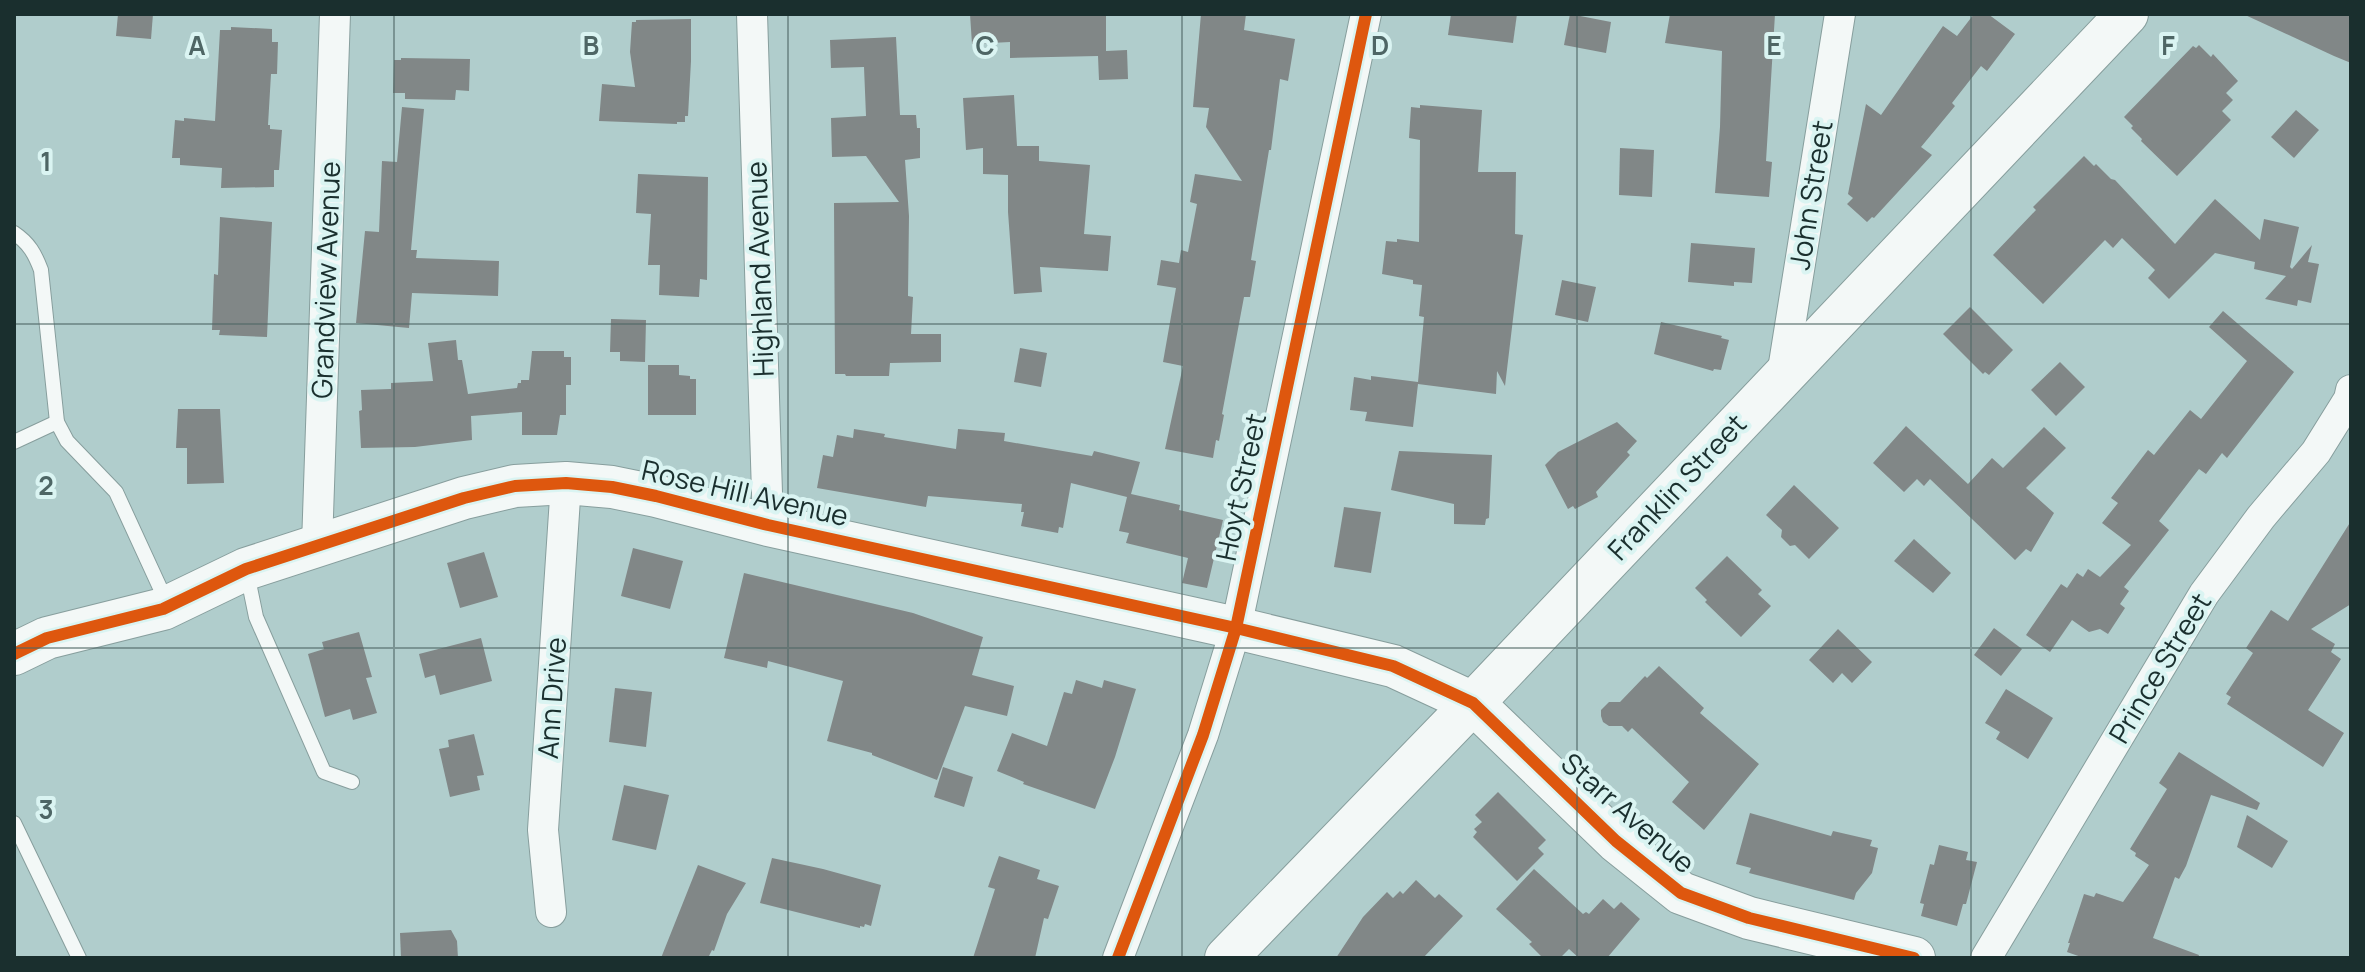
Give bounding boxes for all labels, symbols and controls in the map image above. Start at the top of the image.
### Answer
text: A [188,27,206,63]
text: B [583,27,599,63]
text: C [975,27,995,63]
text: D [1371,27,1389,63]
text: E [1766,27,1782,63]
text: F [2161,27,2175,63]
street label: John Street [1779,117,1841,272]
text: 1 [40,143,52,179]
street label: Grandview Avenue [302,161,348,399]
street label: Highland Avenue [736,161,782,377]
street label: Franklin Street [1599,405,1754,568]
street label: Hoyt Street [1206,409,1274,564]
street label: Rose Hill Avenue [638,450,852,534]
text: 2 [38,467,54,503]
street label: Prince Street [2099,585,2219,750]
street label: Ann Drive [528,636,574,760]
street label: Starr Avenue [1554,744,1704,881]
text: 3 [38,791,54,827]

